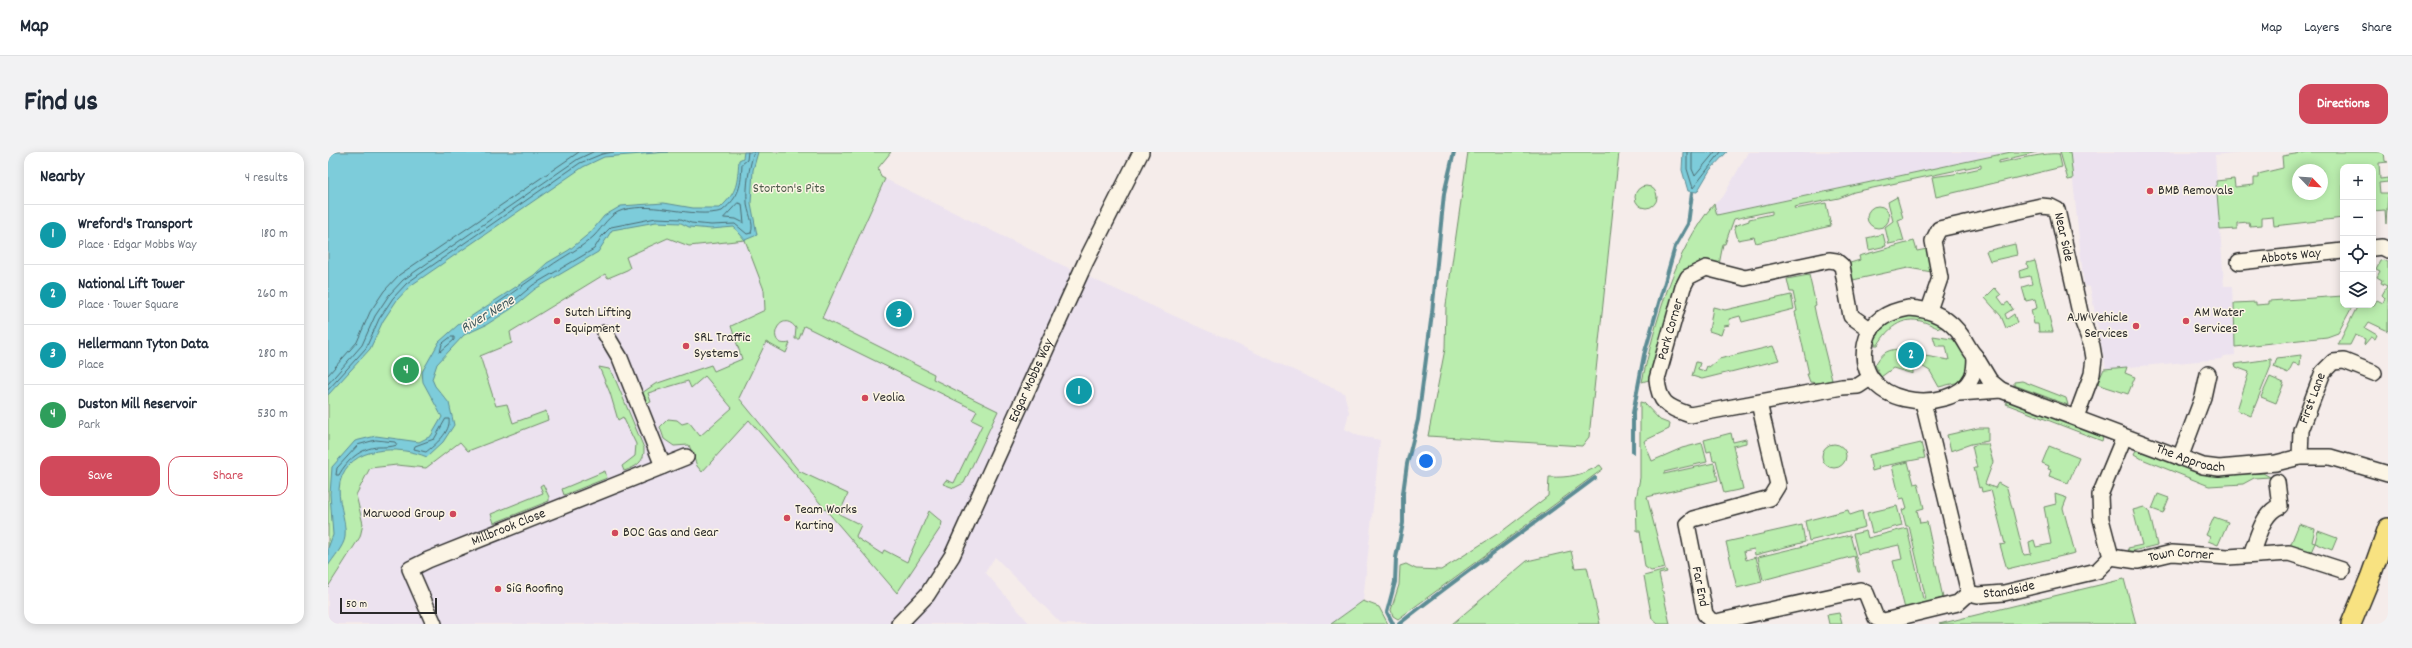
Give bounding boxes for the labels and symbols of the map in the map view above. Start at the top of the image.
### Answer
north arrow [2292,164,2328,200]
park label: Storton's Pits [753,179,825,199]
place label: BMB Removals [2158,181,2233,201]
marker: BMB Removals [2145,186,2155,196]
street label: Near Side [2048,211,2078,263]
street label: Abbots Way [2260,243,2322,270]
water label: River Nene [457,290,520,340]
street label: Park Corner [1653,295,1689,363]
pin: 3 [886,299,912,329]
place label: Sutch Lifting Equipment [565,303,631,339]
place label: AM Water Services [2194,303,2245,339]
place label: AJW Vehicle Services [2067,308,2128,344]
marker: Sutch Lifting Equipment [552,316,562,326]
marker: AM Water Services [2181,316,2191,326]
marker: AJW Vehicle Services [2131,321,2141,331]
place label: SRL Traffic Systems [694,328,751,364]
street label: Edgar Mobbs Way [1004,335,1059,426]
pin: 2 [1898,340,1924,370]
marker: SRL Traffic Systems [681,341,691,351]
pin: 4 [393,355,419,385]
street label: First Lane [2294,370,2332,427]
pin: 1 [1066,376,1092,406]
place label: Veolia [873,388,905,408]
marker: Veolia [860,393,870,403]
street label: The Approach [2153,439,2226,478]
your location [1416,451,1436,471]
place label: Team Works Karting [795,500,857,536]
place label: Marwood Group [363,504,445,524]
street label: Millbrook Close [468,504,549,552]
marker: Marwood Group [448,509,458,519]
marker: Team Works Karting [782,513,792,523]
place label: BOC Gas and Gear [623,523,719,543]
marker: BOC Gas and Gear [610,528,620,538]
street label: Town Corner [2146,543,2215,568]
street label: Far End [1686,565,1713,609]
street label: Standside [1982,576,2037,605]
place label: SiG Roofing [506,579,563,599]
marker: SiG Roofing [493,584,503,594]
scale bar [340,596,437,615]

